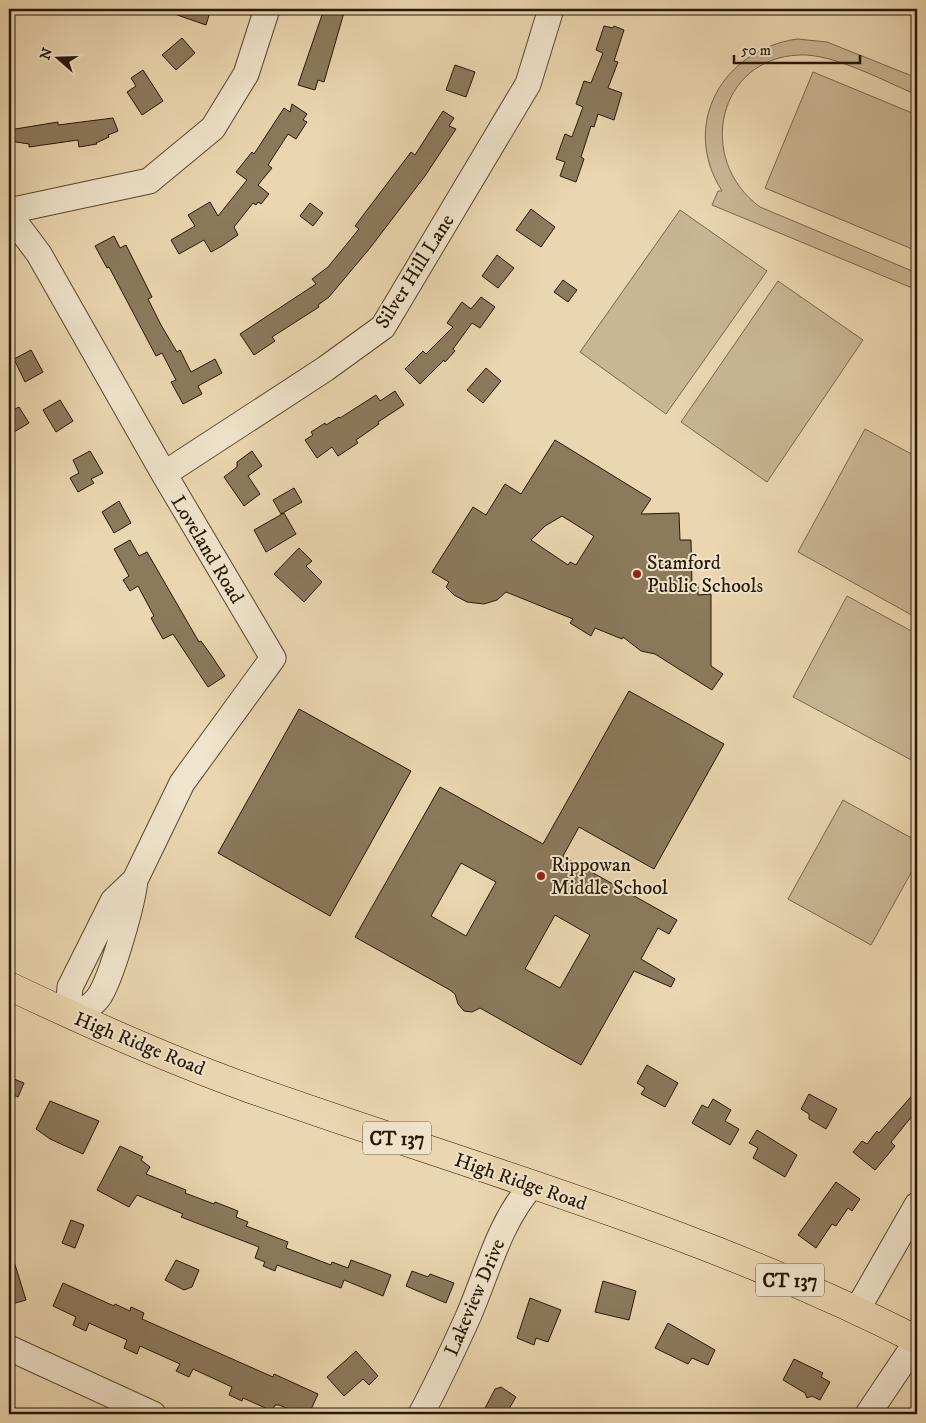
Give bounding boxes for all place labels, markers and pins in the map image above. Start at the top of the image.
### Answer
place label: Stamford Public Schools [647,551,764,599]
marker: Stamford Public Schools [631,568,643,580]
place label: Rippowan Middle School [551,853,668,901]
marker: Rippowan Middle School [535,870,547,882]

